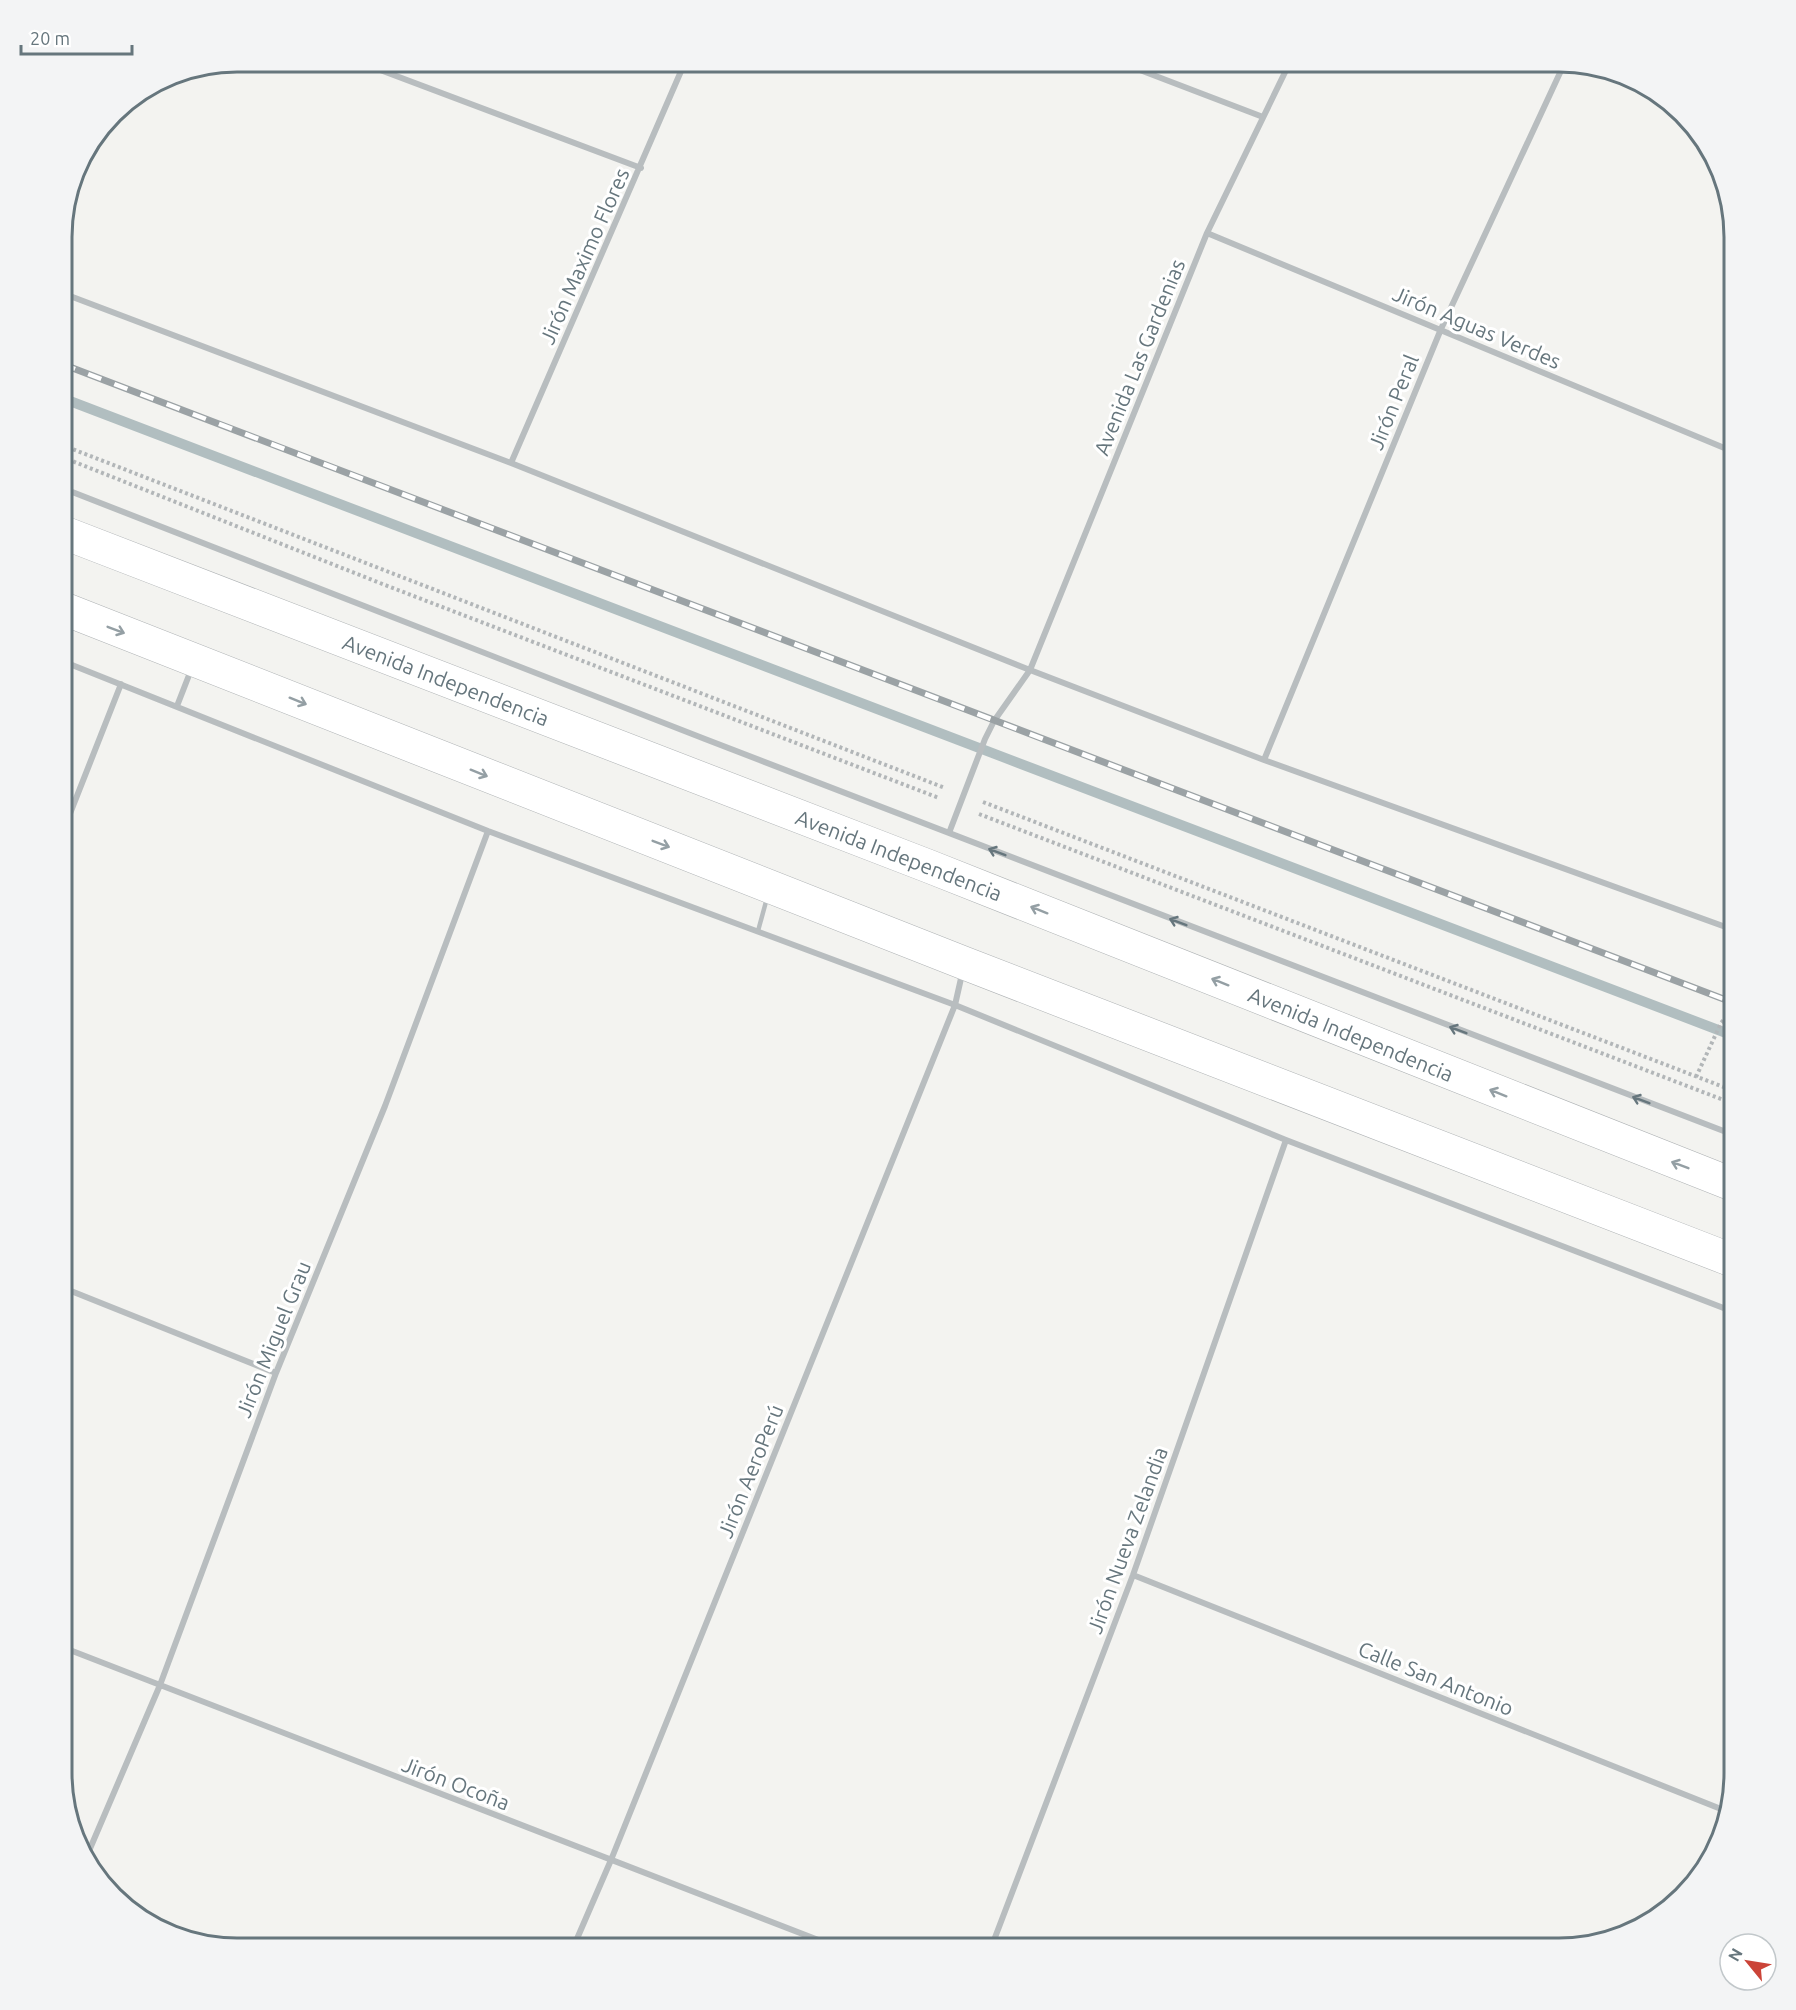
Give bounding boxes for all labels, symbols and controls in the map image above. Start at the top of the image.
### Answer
scale bar [21,18,132,56]
text: 20 m [30,28,70,48]
street label: Jirón Maximo Flores [534,164,634,348]
street label: Avenida Las Gardenias [1089,256,1189,458]
street label: Jirón Aguas Verdes [1389,281,1565,373]
street label: Jirón Peral [1363,351,1423,453]
one-way arrow [107,625,125,636]
street label: Avenida Independencia [340,630,552,730]
one-way arrow [288,696,307,707]
one-way arrow [469,768,488,779]
street label: Avenida Independencia [793,805,1005,905]
one-way arrow [651,839,669,850]
one-way arrow [988,846,1006,857]
one-way arrow [1030,904,1048,915]
one-way arrow [1170,916,1188,927]
one-way arrow [1211,976,1229,987]
street label: Avenida Independencia [1245,982,1457,1086]
one-way arrow [1450,1024,1468,1035]
one-way arrow [1490,1087,1508,1098]
one-way arrow [1632,1093,1650,1104]
one-way arrow [1671,1158,1690,1169]
street label: Jirón Miguel Grau [231,1257,315,1421]
street label: Jirón AeroPerú [712,1401,788,1541]
street label: Jirón Nueva Zelandia [1082,1443,1172,1637]
street label: Calle San Antonio [1355,1636,1517,1720]
street label: Jirón Ocoña [399,1751,513,1815]
north arrow [1718,1932,1778,1992]
text: N [1724,1945,1746,1964]

